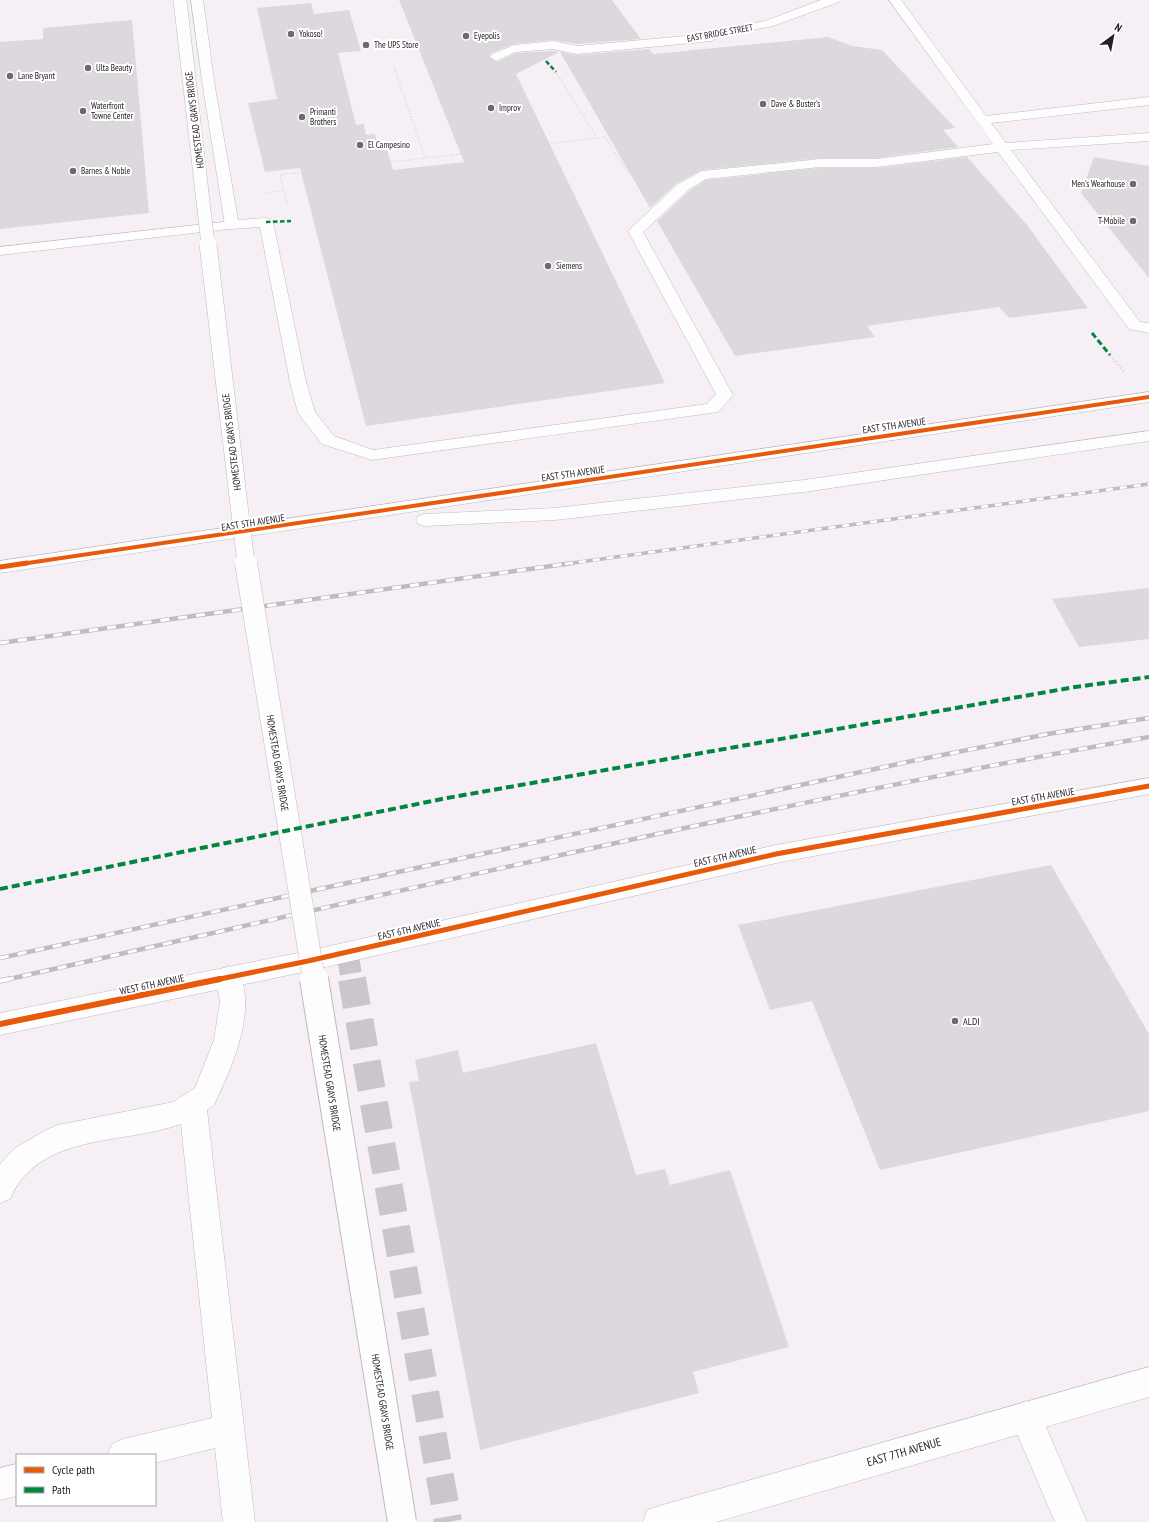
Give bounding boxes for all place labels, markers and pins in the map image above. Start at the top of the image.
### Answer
place label: Yokoso! [299,28,323,39]
marker: Yokoso! [286,29,296,39]
place label: Eyepolis [474,30,500,41]
marker: Eyepolis [461,31,471,41]
place label: The UPS Store [374,39,419,50]
marker: The UPS Store [361,40,371,50]
place label: Ulta Beauty [96,62,133,73]
marker: Ulta Beauty [83,63,93,73]
place label: Lane Bryant [18,70,55,81]
marker: Lane Bryant [5,71,15,81]
place label: Dave & Buster's [771,98,820,109]
marker: Dave & Buster's [758,99,768,109]
place label: Waterfront Towne Center [91,100,133,121]
place label: Improv [499,102,521,113]
marker: Improv [486,103,496,113]
marker: Waterfront Towne Center [78,106,88,116]
place label: Primanti Brothers [310,106,336,127]
marker: Primanti Brothers [297,112,307,122]
place label: El Campesino [368,139,410,150]
marker: El Campesino [355,140,365,150]
place label: Barnes & Noble [81,165,130,176]
marker: Barnes & Noble [68,166,78,176]
place label: Men's Wearhouse [1072,178,1125,189]
marker: Men's Wearhouse [1128,179,1138,189]
place label: T-Mobile [1098,215,1125,226]
marker: T-Mobile [1128,216,1138,226]
place label: Siemens [556,260,582,271]
marker: Siemens [543,261,553,271]
place label: ALDI [963,1015,979,1028]
marker: ALDI [950,1016,960,1026]

